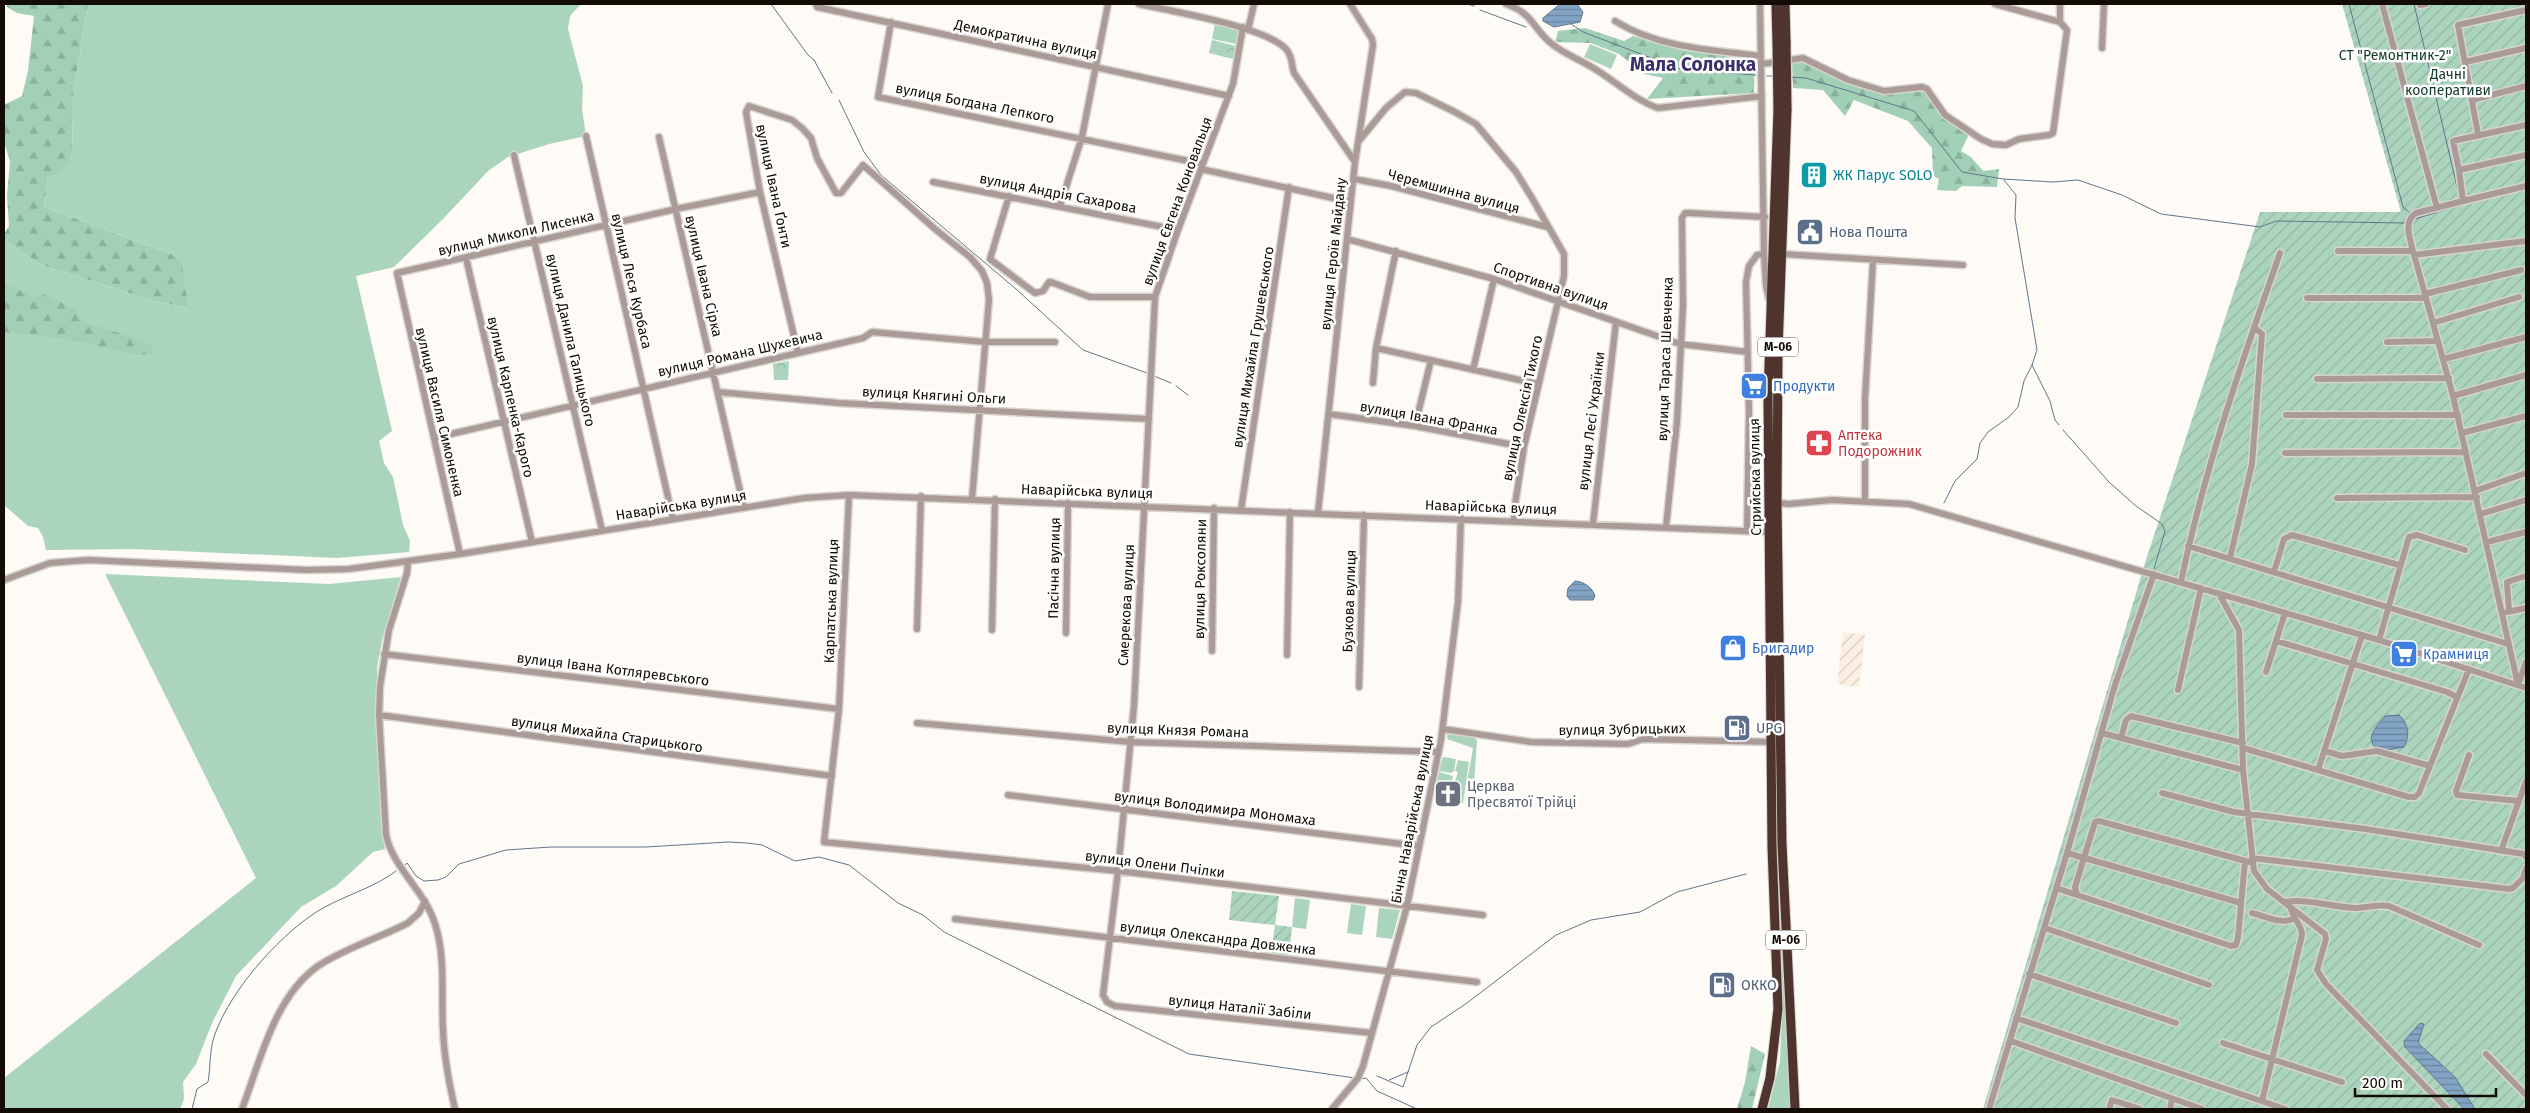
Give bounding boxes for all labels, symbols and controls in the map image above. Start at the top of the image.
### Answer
street label: Демократична вулиця [952,16,1099,63]
park label: СТ "Ремонтник-2" [2339,47,2451,64]
district label: Мала Солонка [1630,53,1756,76]
park label: Дачні кооперативи [2405,66,2491,99]
street label: вулиця Богдана Лепкого [894,80,1056,127]
street label: вулиця Євгена Коновальця [1139,115,1216,288]
street label: вулиця Івана Ґонти [752,122,795,250]
building icon: ЖК Парус SOLO [1799,160,1829,190]
street label: Черемшинна вулиця [1386,166,1522,217]
place label: ЖК Парус SOLO [1833,167,1932,184]
street label: вулиця Андрія Сахарова [978,170,1138,217]
street label: вулиця Героїв Майдану [1317,177,1350,331]
street label: вулиця Миколи Лисенка [436,207,596,260]
street label: вулиця Леся Курбаса [608,212,655,351]
street label: вулиця Івана Сірка [681,214,726,339]
public building icon: Нова Пошта [1795,217,1825,247]
place label: Нова Пошта [1829,224,1908,241]
street label: вулиця Михайла Грушевського [1229,245,1278,449]
street label: вулиця Данила Галицького [542,252,599,428]
street label: Спортивна вулиця [1491,259,1611,314]
street label: вулиця Тараса Шевченка [1654,276,1677,442]
street label: вулиця Карпенка-Карого [484,315,537,479]
street label: вулиця Василя Симоненка [412,326,467,499]
street label: вулиця Романа Шухевича [656,326,824,381]
street label: вулиця Олексія Тихого [1499,334,1546,483]
road number: М-06 [1758,338,1798,357]
street label: вулиця Лесі Українки [1575,351,1608,491]
supermarket icon: Продукти [1739,371,1769,401]
place label: Продукти [1773,378,1835,395]
street label: вулиця Княгині Ольги [861,383,1007,408]
street label: вулиця Івана Франка [1359,398,1499,439]
street label: Стрийська вулиця [1746,418,1765,536]
place label: Аптека Подорожник [1838,427,1923,460]
pharmacy icon: Аптека Подорожник [1804,428,1834,458]
street label: Наварійська вулиця [1021,481,1153,502]
street label: Наварійська вулиця [614,487,748,524]
street label: Наварійська вулиця [1425,497,1557,518]
street label: Пасічна вулиця [1045,517,1064,619]
street label: вулиця Роксоляни [1191,519,1210,639]
street label: Карпатська вулиця [821,538,842,664]
street label: Смерекова вулиця [1115,544,1138,666]
street label: Бузкова вулиця [1339,549,1360,653]
shop icon: Бригадир [1718,633,1748,663]
supermarket icon: Крамниця [2389,639,2419,669]
place label: Бригадир [1752,640,1814,657]
place label: Крамниця [2423,646,2489,663]
street label: вулиця Івана Котляревського [516,649,710,690]
street label: вулиця Михайла Старицького [510,713,704,756]
fuel station icon: UPG [1722,713,1752,743]
street label: вулиця Князя Романа [1107,720,1249,741]
street label: вулиця Зубрицьких [1558,720,1686,739]
place label: UPG [1756,720,1782,737]
street label: Бічна Наварійська вулиця [1388,733,1437,905]
place label: Церква Пресвятої Трійці [1467,778,1577,811]
church icon: Церква Пресвятої Трійці [1433,779,1463,809]
street label: вулиця Володимира Мономаха [1113,788,1317,829]
street label: вулиця Олени Пчілки [1084,847,1226,882]
street label: вулиця Олександра Довженка [1119,918,1317,959]
road number: М-06 [1766,930,1806,950]
fuel station icon: ОККО [1707,970,1737,1000]
place label: ОККО [1741,977,1777,994]
street label: вулиця Наталії Забіли [1167,992,1312,1023]
scale bar [2355,1066,2496,1098]
text: 200 m [2362,1074,2403,1092]

